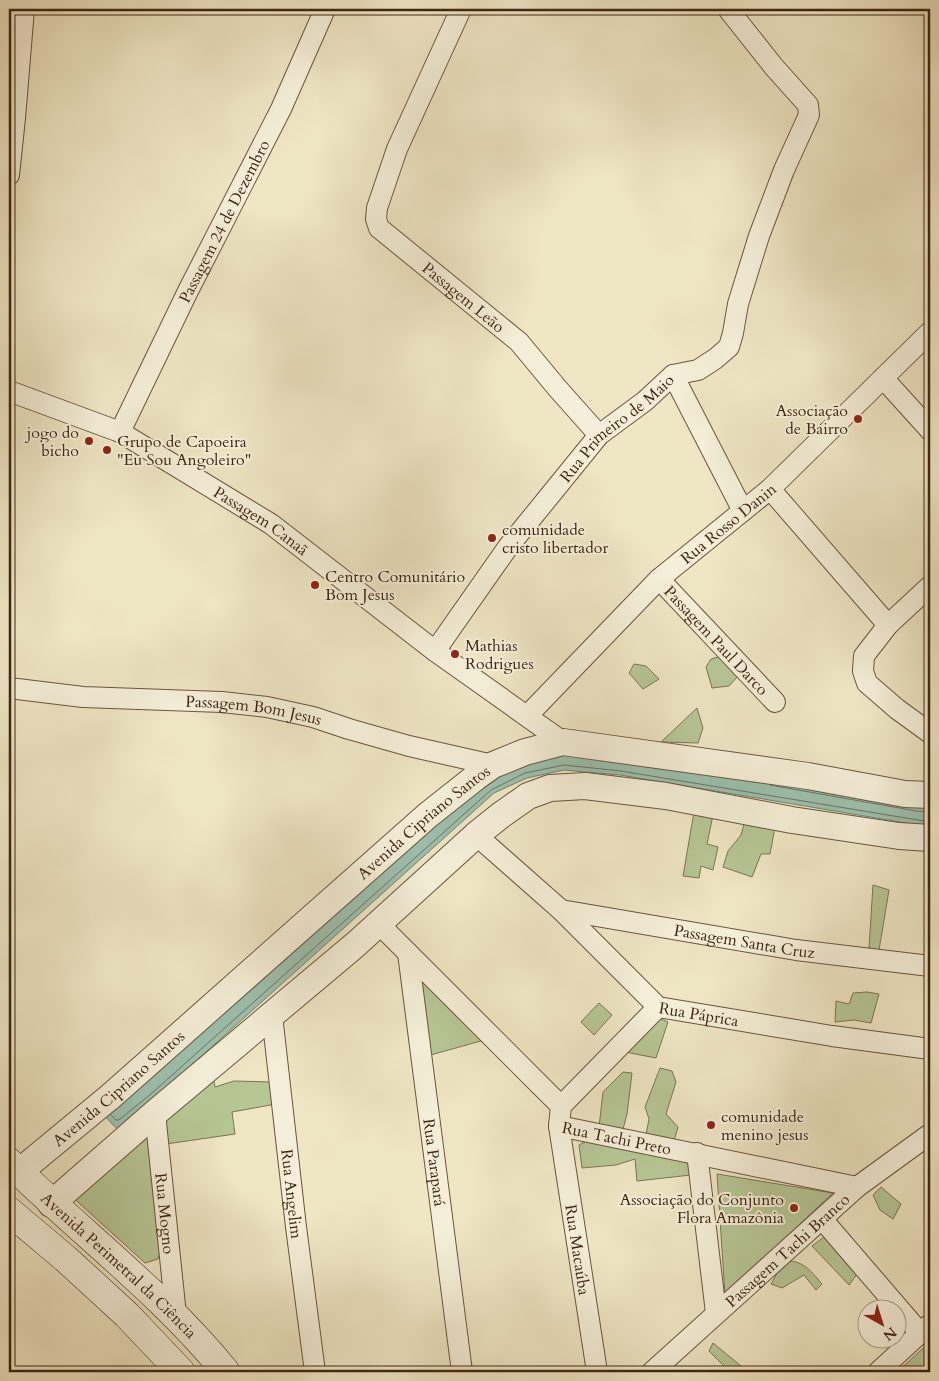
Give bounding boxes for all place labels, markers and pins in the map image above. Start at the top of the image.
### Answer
place label: Associação de Bairro [776,400,848,440]
marker: Associação de Bairro [852,413,864,425]
place label: jogo do bicho [25,422,79,462]
place label: Grupo de Capoeira "Eu Sou Angoleiro" [117,431,251,471]
marker: jogo do bicho [83,435,95,447]
marker: Grupo de Capoeira "Eu Sou Angoleiro" [101,444,113,456]
place label: comunidade cristo libertador [502,519,608,559]
marker: comunidade cristo libertador [486,532,498,544]
place label: Centro Comunitário Bom Jesus [325,566,466,606]
marker: Centro Comunitário Bom Jesus [309,579,321,591]
place label: Mathias Rodrigues [465,635,534,675]
marker: Mathias Rodrigues [449,648,461,660]
place label: comunidade menino jesus [721,1106,809,1146]
marker: comunidade menino jesus [705,1119,717,1131]
place label: Associação do Conjunto Flora Amazônia [620,1189,784,1229]
marker: Associação do Conjunto Flora Amazônia [788,1202,800,1214]

